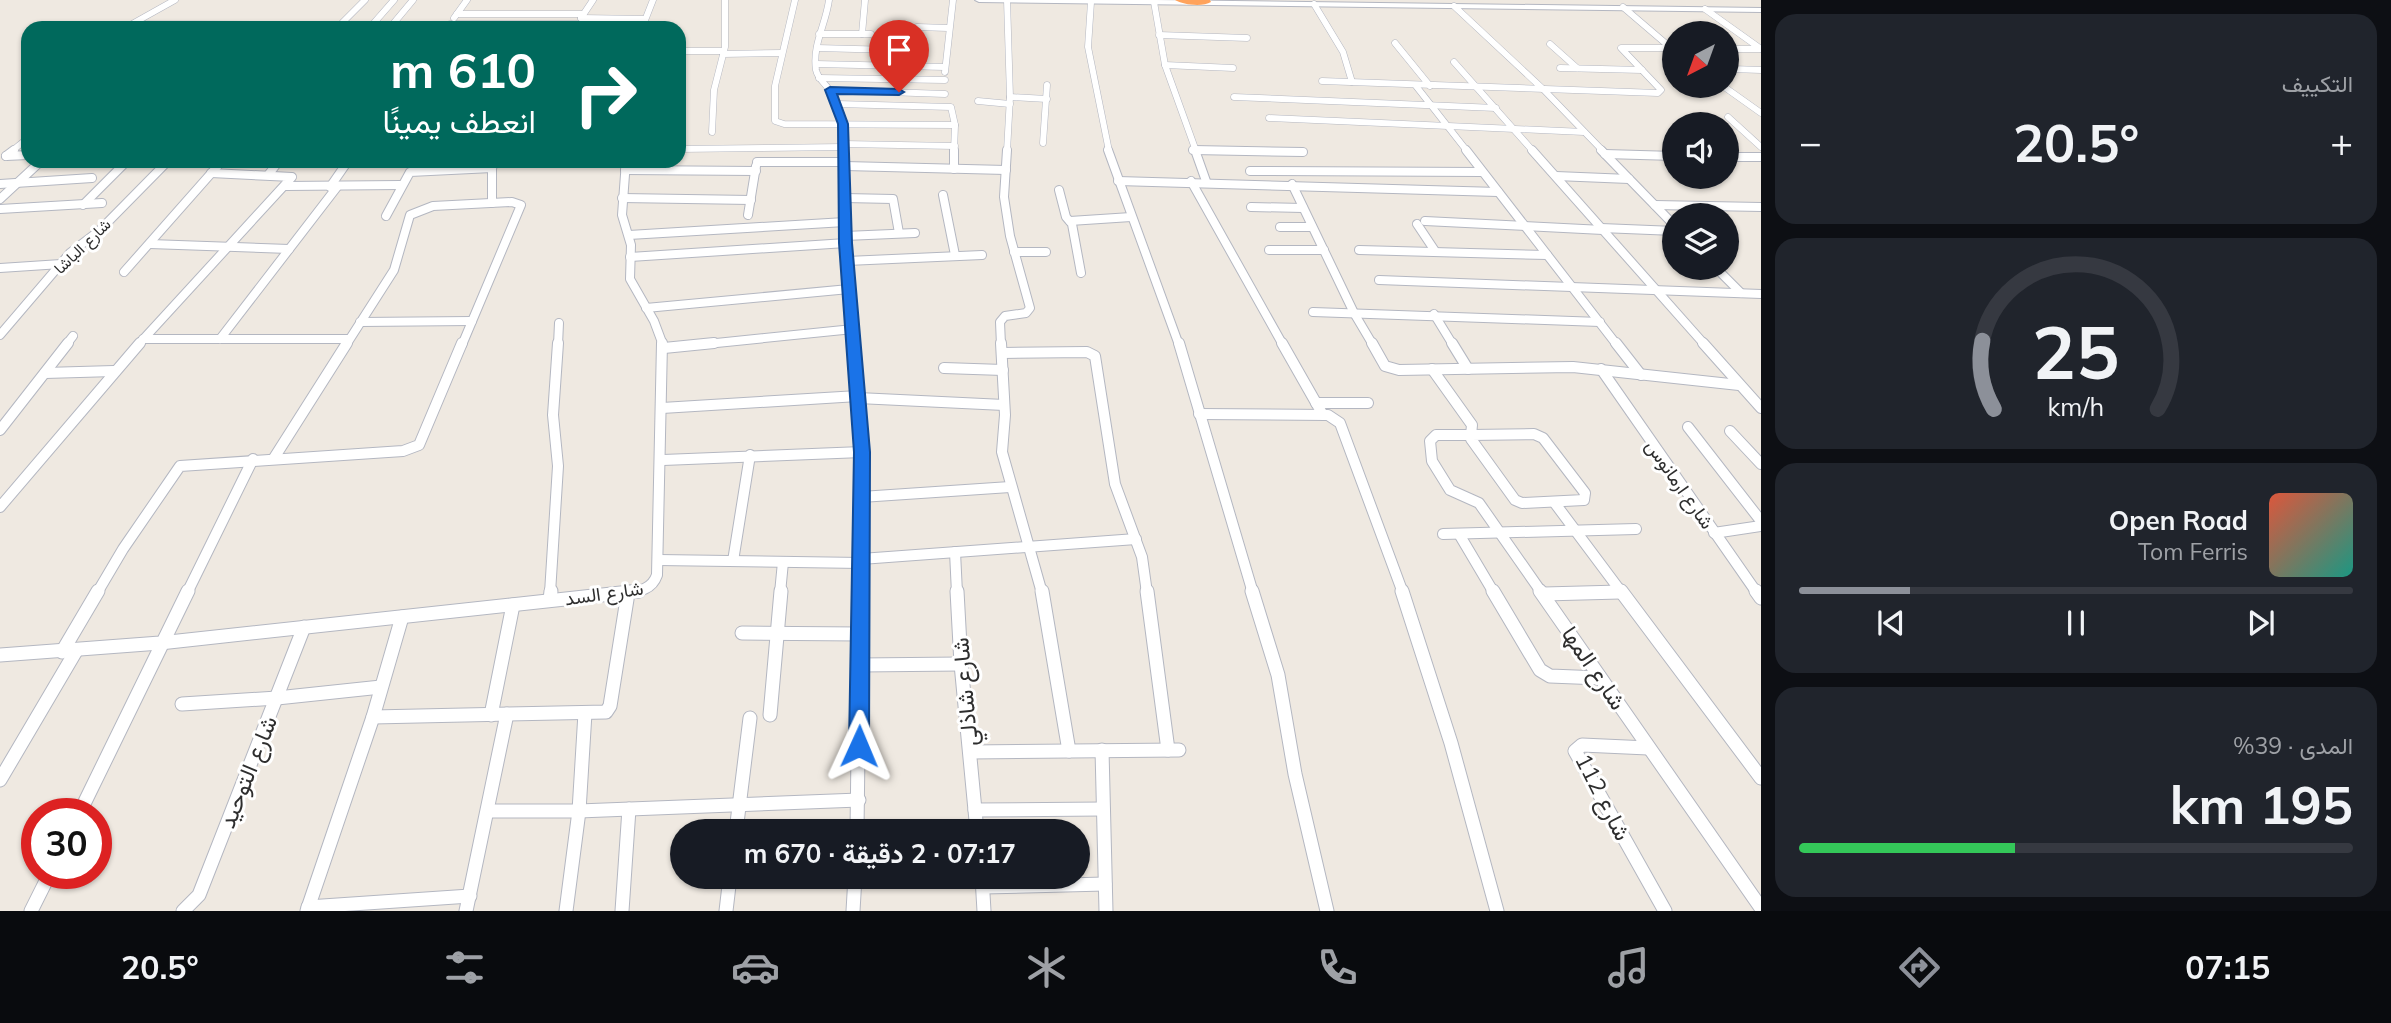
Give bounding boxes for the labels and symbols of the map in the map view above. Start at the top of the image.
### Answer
pin [869,20,929,92]
north arrow [1662,21,1740,98]
street label: شارع الباشا [49,214,116,279]
street label: شارع ارمانوس [1640,435,1720,534]
street label: شارع السد [563,576,645,611]
street label: شارع المها [1554,620,1633,716]
street label: شارع شاذلي [945,636,989,748]
position arrow [822,709,896,783]
street label: شارع التوحيد [212,711,285,833]
street label: شارع 112 [1567,748,1638,846]
speed limit sign: 30 [21,798,112,889]

